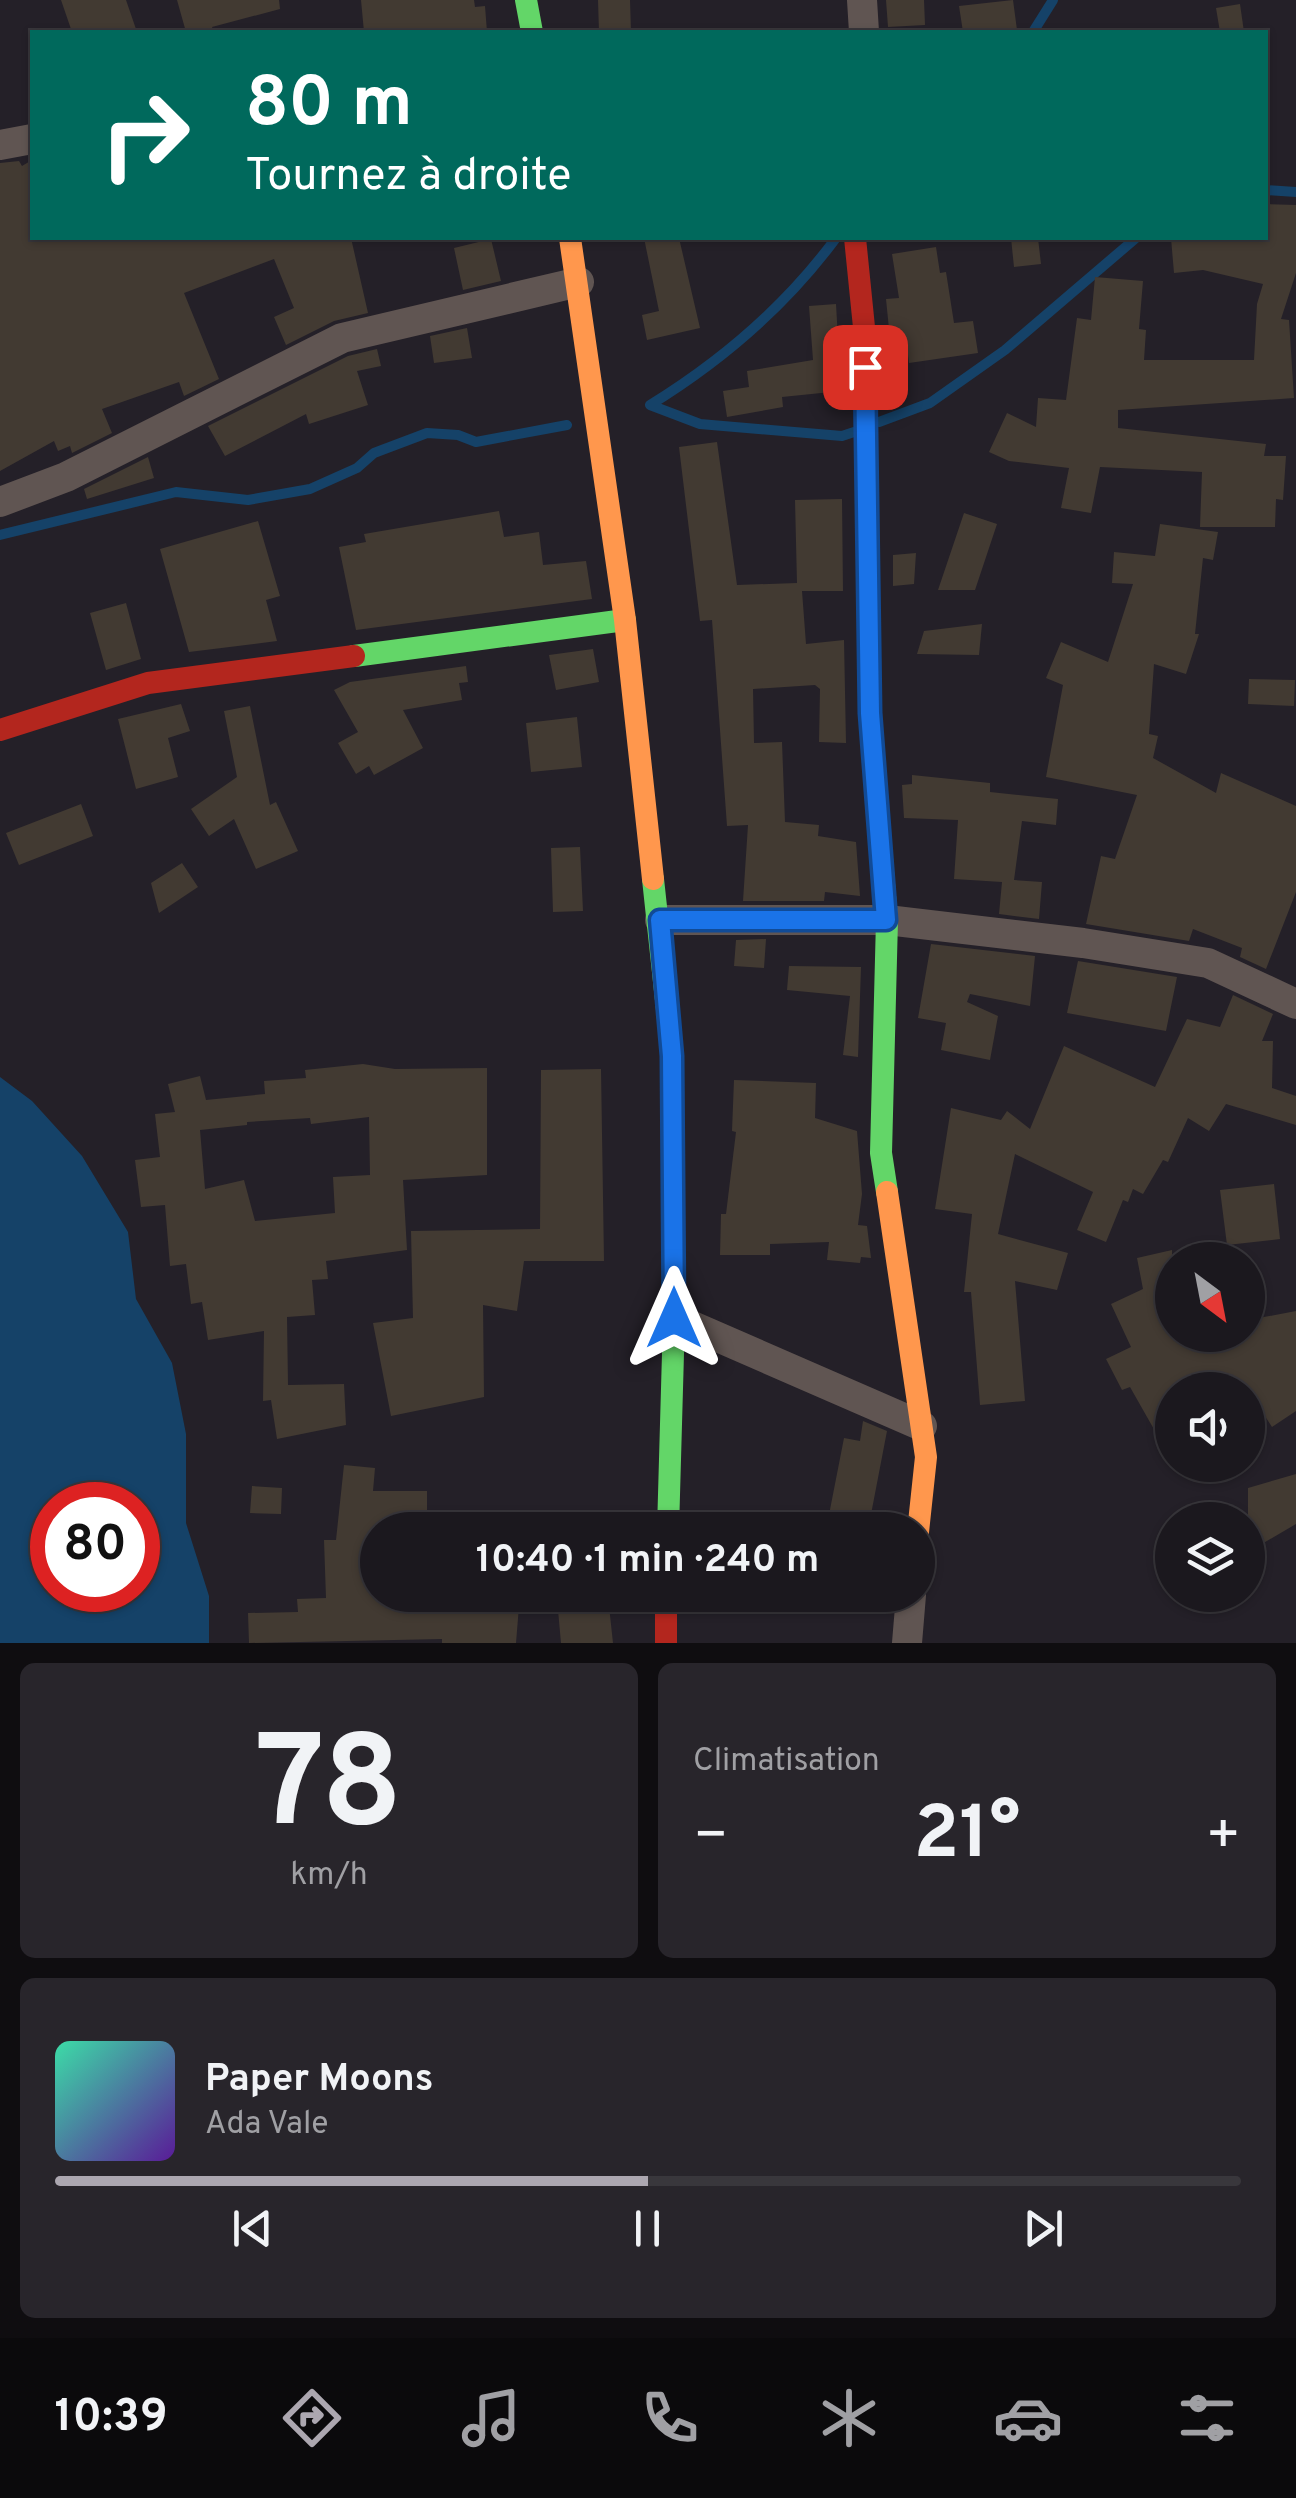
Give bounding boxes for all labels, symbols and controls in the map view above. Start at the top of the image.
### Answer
text: 80 m [245,62,413,151]
icon: right [80,70,210,200]
text: Tournez à droite [245,149,572,206]
pin [823,325,908,410]
icon: arrive [838,340,893,395]
north arrow [1155,1242,1265,1352]
map controls [1155,1242,1265,1612]
position arrow [622,1266,726,1370]
button: sound [1155,1372,1265,1482]
speed limit sign: 80 [30,1482,160,1612]
button: layers [1155,1502,1265,1612]
text: 10:40 · 1 min · 240 m [476,1537,819,1586]
text: 78 [255,1708,403,1873]
text: Climatisation [693,1742,880,1782]
text: 21° [913,1790,1021,1885]
text: − [693,1803,728,1873]
text: + [1206,1803,1241,1873]
text: km/h [290,1856,368,1896]
text: Paper Moons [205,2056,434,2105]
text: Ada Vale [205,2105,329,2145]
icon: previous [225,2201,280,2256]
icon: pause [620,2201,675,2256]
icon: next [1016,2201,1071,2256]
icon: directions [277,2383,347,2453]
icon: music [456,2383,526,2453]
icon: phone [635,2383,705,2453]
icon: climate [814,2383,884,2453]
icon: car [993,2383,1063,2453]
icon: filters [1172,2383,1242,2453]
text: 10:39 [54,2390,168,2447]

